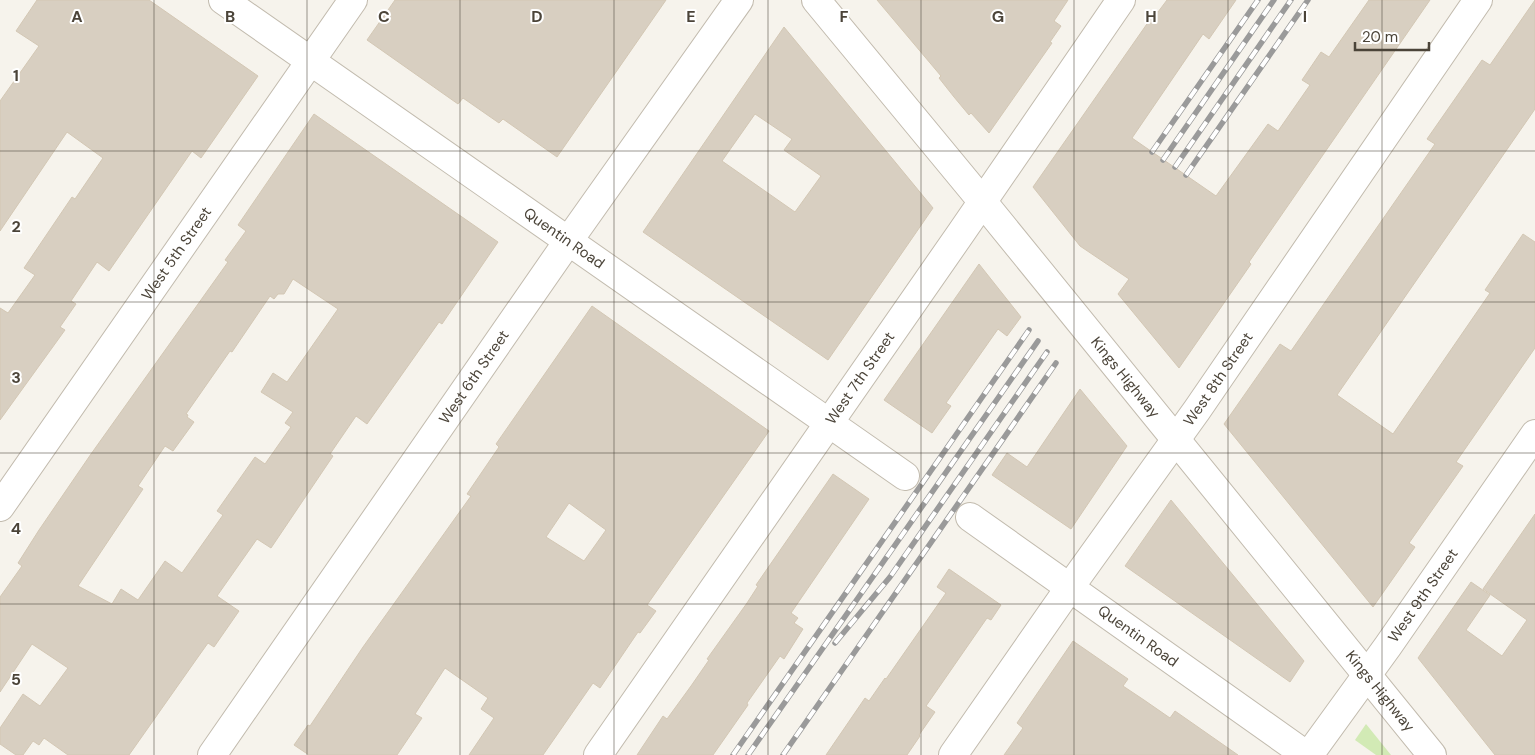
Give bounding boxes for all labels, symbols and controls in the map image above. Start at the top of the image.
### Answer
text: A [71,6,83,27]
text: B [225,6,235,27]
text: C [378,6,390,27]
text: D [531,6,543,27]
text: E [686,6,696,27]
text: F [840,6,849,27]
text: G [992,6,1004,27]
text: H [1145,6,1157,27]
text: I [1303,6,1307,27]
scale bar [1355,20,1429,52]
text: 20 m [1362,27,1398,47]
text: 1 [13,65,19,86]
street label: West 5th Street [137,203,216,304]
street label: Quentin Road [520,203,609,273]
text: 2 [11,216,21,237]
street label: West 6th Street [435,326,514,428]
street label: West 7th Street [821,328,899,428]
street label: West 8th Street [1179,328,1257,430]
street label: Kings Highway [1086,333,1165,423]
text: 3 [11,367,21,388]
text: 4 [11,518,21,539]
street label: West 9th Street [1383,545,1463,646]
street label: Quentin Road [1094,601,1182,672]
street label: Kings Highway [1341,646,1419,736]
text: 5 [11,669,21,690]

